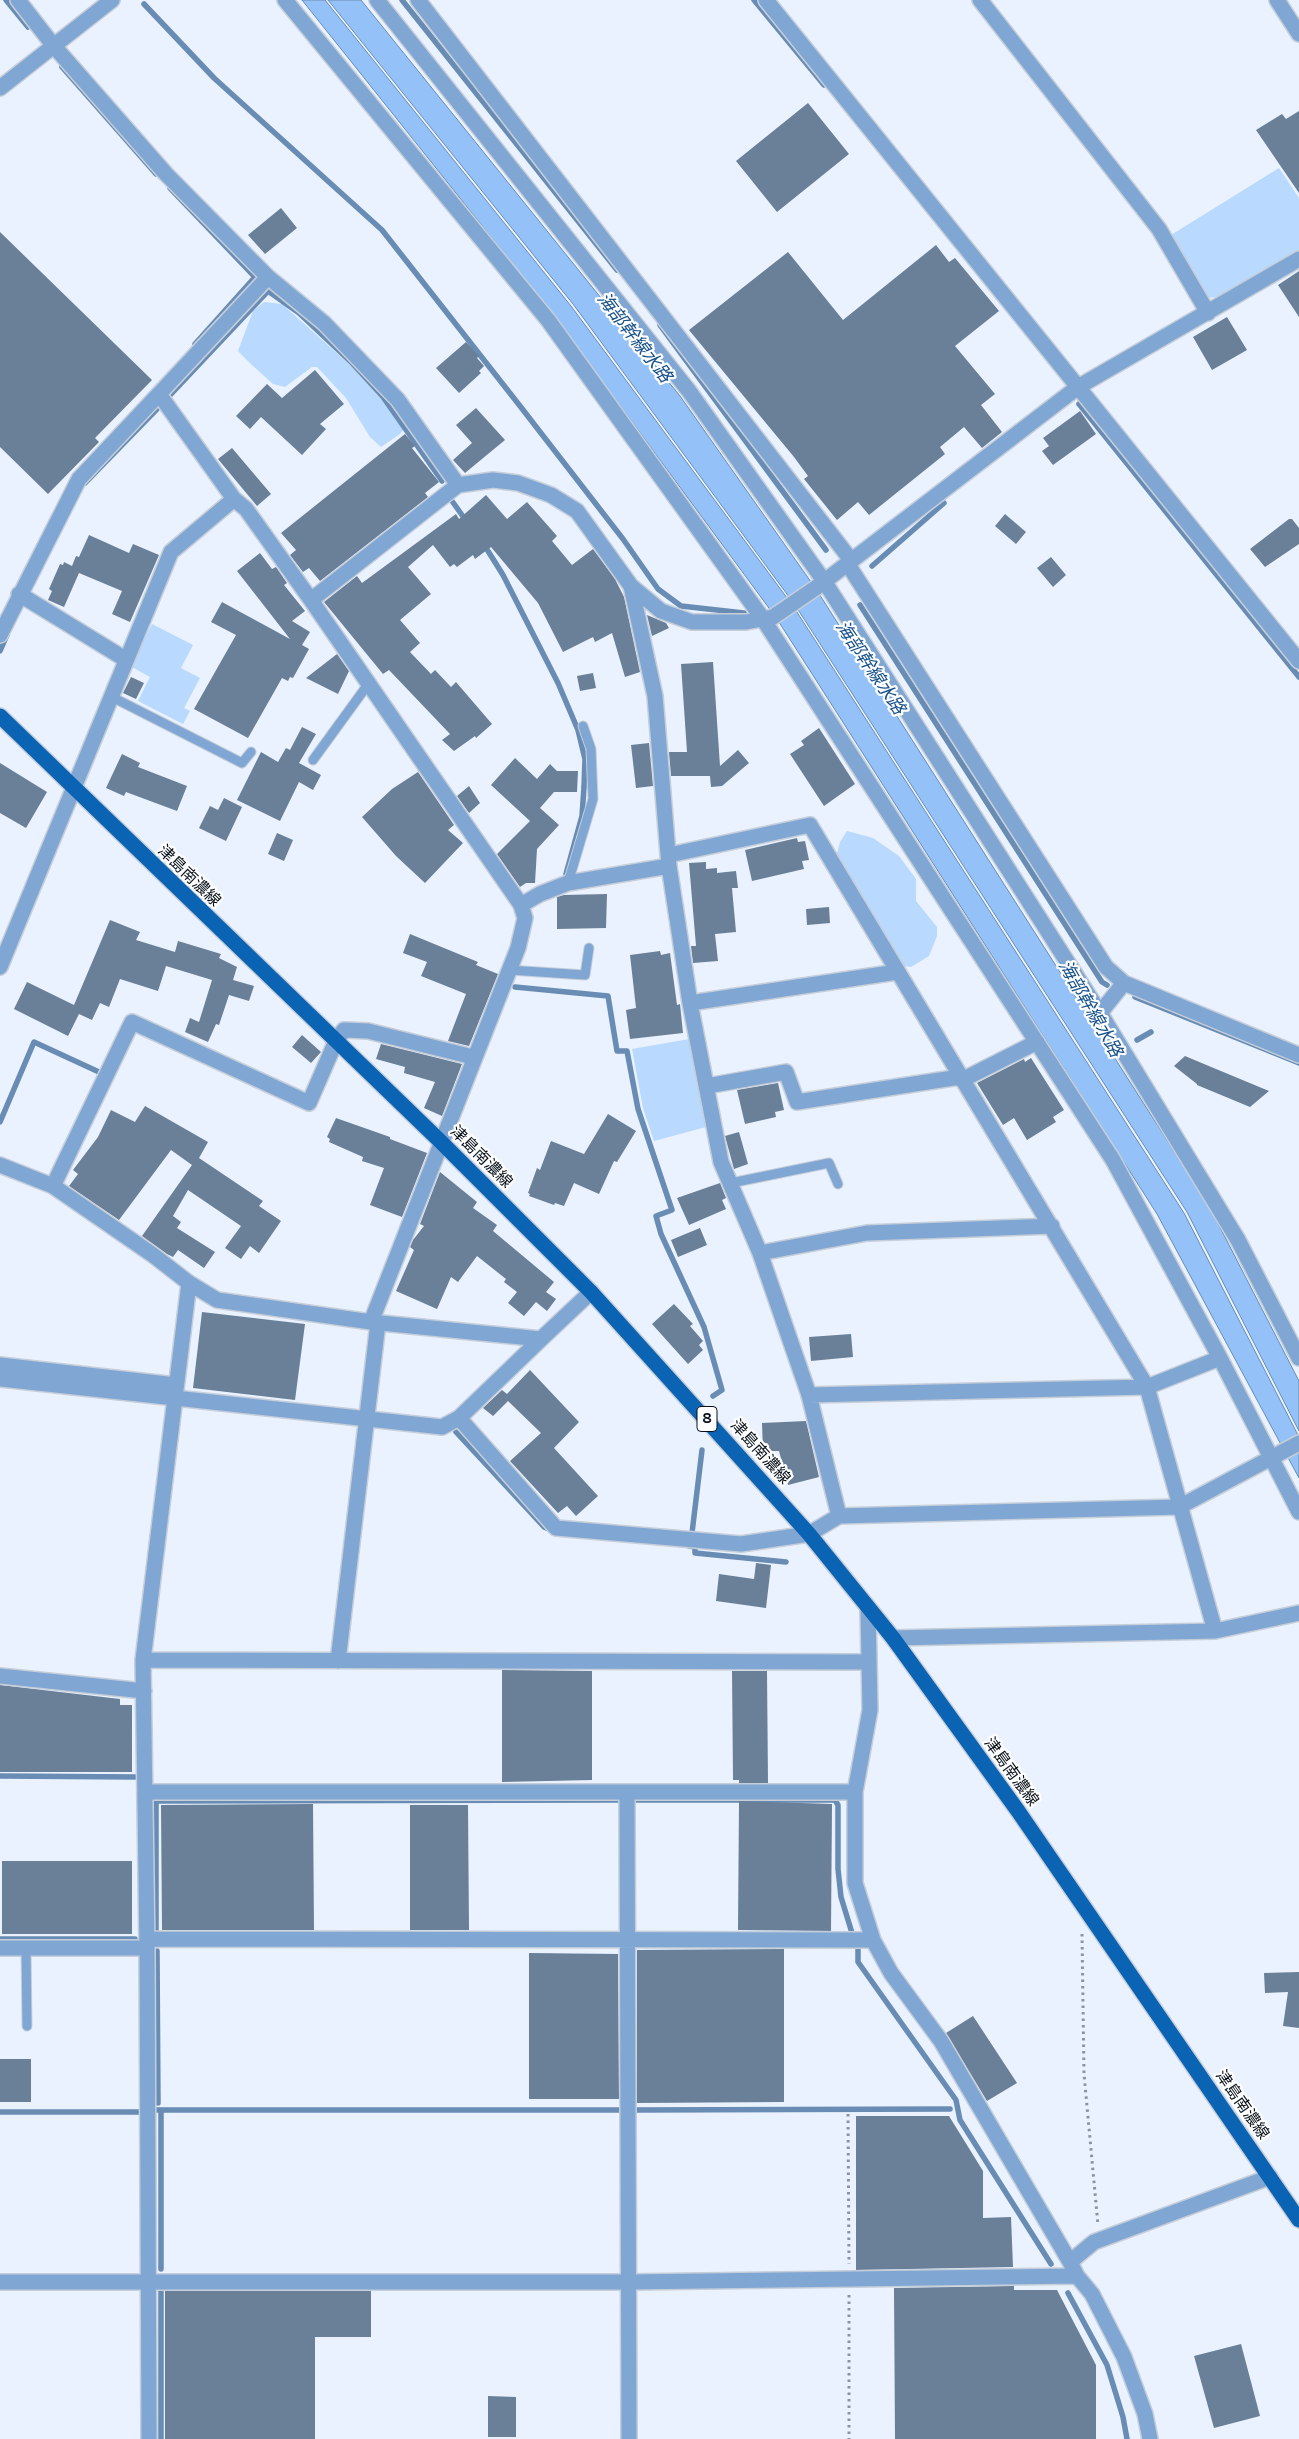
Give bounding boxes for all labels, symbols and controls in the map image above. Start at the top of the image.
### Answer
water label: 海部幹線水路 [592,289,676,387]
water label: 海部幹線水路 [831,617,909,719]
street label: 津島南濃線 [154,841,224,911]
water label: 海部幹線水路 [1054,957,1126,1061]
street label: 津島南濃線 [446,1122,516,1192]
road number: 8 [697,1406,717,1432]
street label: 津島南濃線 [726,1416,794,1488]
street label: 津島南濃線 [980,1734,1042,1810]
street label: 津島南濃線 [1211,2067,1273,2143]

